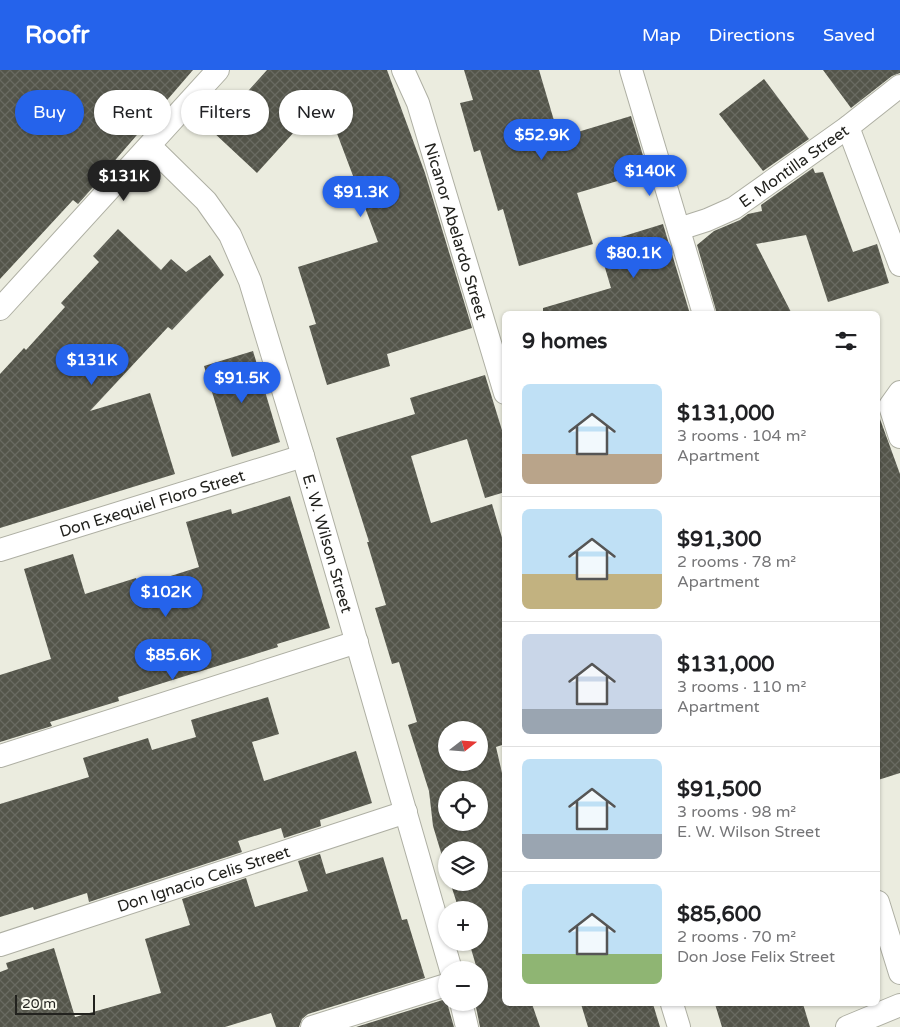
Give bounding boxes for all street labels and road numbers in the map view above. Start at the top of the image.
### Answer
street label: E. Montilla Street [735,121,853,212]
street label: Nicanor Abelardo Street [420,141,491,322]
street label: Don Exequiel Floro Street [57,466,247,542]
street label: E. W. Wilson Street [298,472,357,615]
street label: Don Ignacio Celis Street [115,842,293,917]

